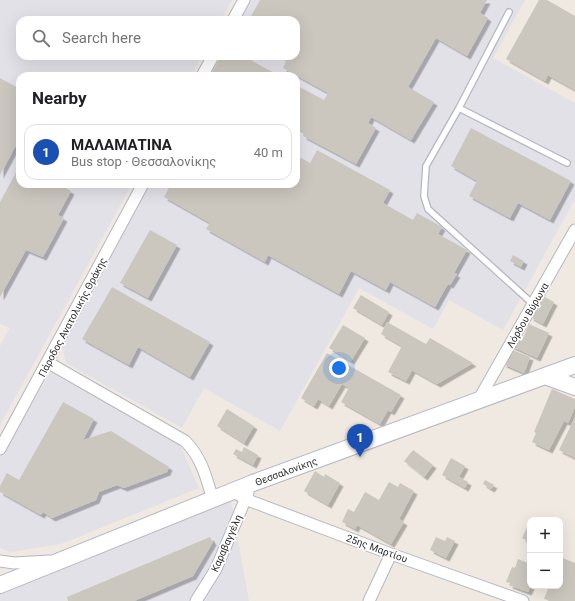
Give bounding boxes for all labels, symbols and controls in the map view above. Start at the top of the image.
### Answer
search box [16,16,300,60]
icon: search [30,27,52,49]
text: Search here [62,29,141,47]
text: Nearby [32,88,87,108]
text: ΜΑΛΑΜΑΤΙΝΑ [71,136,172,154]
text: 1 [42,145,50,160]
text: 40 m [254,145,283,160]
text: Bus stop · Θεσσαλονίκης [71,154,216,169]
street label: Πάροδος Ανατολικής Θράκης [36,256,110,379]
street label: Λόρδου Βύρωνα [504,281,551,350]
your location [329,358,349,378]
pin: 1 [347,424,373,457]
street label: Θεσσαλονίκης [254,455,319,489]
street label: Καραβαγγέλη [209,513,244,573]
map controls [527,517,563,589]
button: + [527,517,563,553]
street label: 25ης Μαρτίου [344,532,409,566]
button: − [527,553,563,589]

